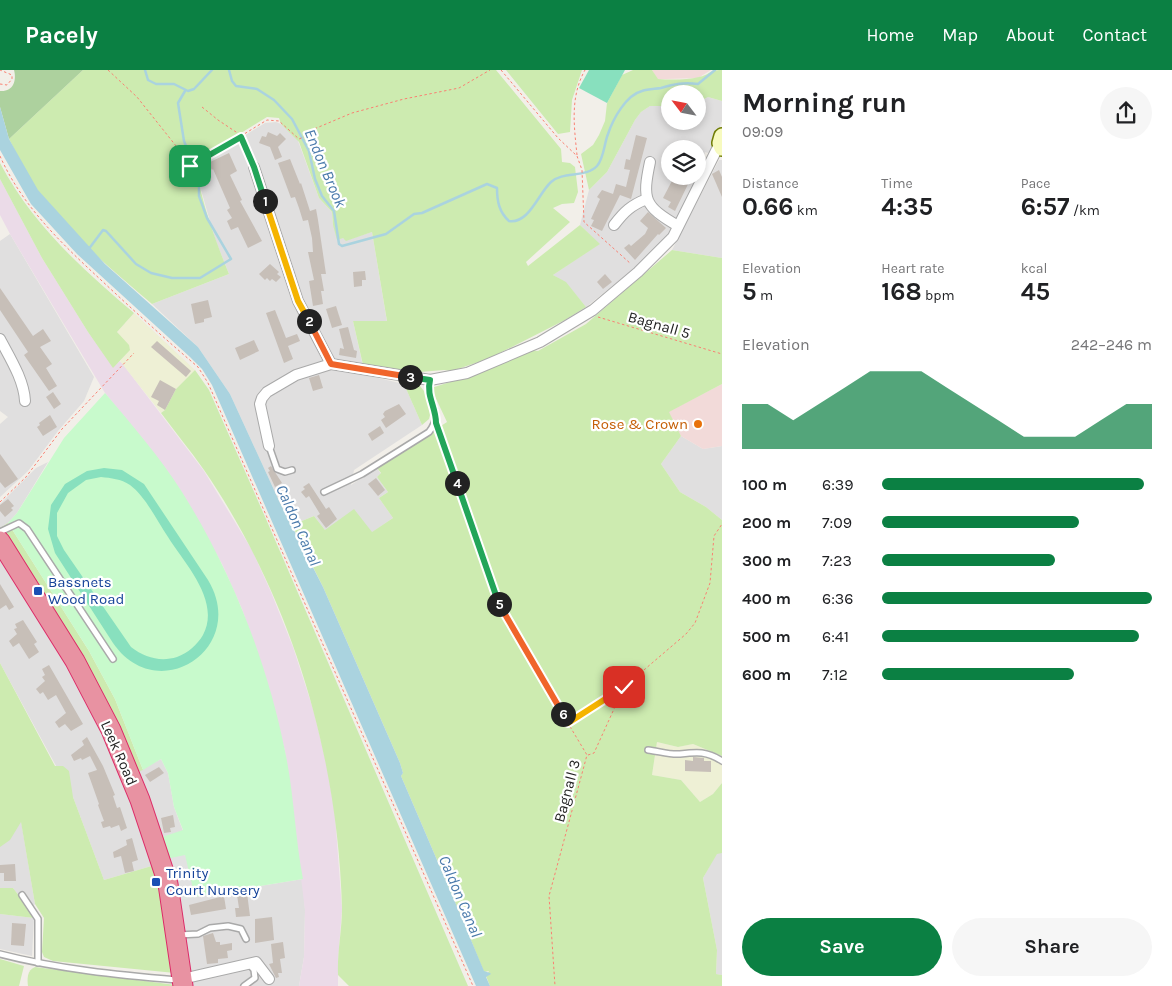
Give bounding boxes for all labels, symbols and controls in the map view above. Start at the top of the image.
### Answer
text: Pacely [25,21,98,49]
text: Home [866,24,914,46]
text: Map [942,24,978,46]
text: About [1006,24,1055,46]
text: Contact [1083,24,1147,46]
north arrow [661,85,706,130]
map controls [661,85,706,185]
text: Morning run [742,86,907,119]
button: share [1100,87,1152,139]
text: 09:09 [742,122,783,141]
water label: Endon Brook [300,126,351,211]
button: layers [661,140,706,185]
pin [169,145,211,187]
icon: arrive [176,152,204,180]
text: Distance [742,175,799,192]
text: Time [881,175,913,192]
text: Pace [1021,175,1051,192]
pin: 1 [252,188,278,214]
text: 0.66 [742,192,794,221]
text: 4:35 [881,192,933,221]
text: 6:57 [1021,192,1070,221]
text: 1 [263,193,268,210]
text: km [794,202,818,219]
text: /km [1070,202,1100,219]
text: Elevation [742,260,801,277]
text: Heart rate [881,260,944,277]
text: kcal [1021,260,1047,277]
text: 5 [742,277,757,306]
text: 168 [881,277,922,306]
text: 45 [1021,277,1050,306]
text: m [757,287,773,304]
text: bpm [922,287,955,304]
pin: 2 [296,308,322,334]
street label: Bagnall 5 [626,308,692,342]
text: 2 [305,313,314,330]
text: Elevation [742,335,810,354]
text: 242–246 m [1071,335,1152,354]
pin: 3 [398,364,422,390]
text: 3 [406,369,415,386]
place label: Rose & Crown [591,415,688,433]
marker: Rose & Crown [692,418,704,430]
pin: 4 [444,470,470,496]
text: 4 [453,475,462,492]
text: 100 m [742,475,787,494]
text: 6:39 [822,475,854,494]
water label: Caldon Canal [272,482,325,569]
text: 200 m [742,513,791,532]
text: 7:09 [822,513,852,532]
text: 300 m [742,551,791,570]
text: 7:23 [822,551,852,570]
place label: Bassnets Wood Road [48,573,124,608]
marker: Bassnets Wood Road [32,585,44,597]
text: 400 m [742,589,791,608]
text: 6:36 [822,589,853,608]
pin: 5 [486,592,512,616]
text: 5 [495,596,504,613]
text: 500 m [742,627,791,646]
text: 6:41 [822,627,849,646]
text: 600 m [742,665,791,684]
text: 7:12 [822,665,848,684]
pin [603,666,645,708]
icon: check [610,673,638,701]
pin: 6 [550,702,576,726]
text: 6 [559,706,568,723]
street label: Leek Road [97,718,141,788]
street label: Bagnall 3 [550,758,584,824]
water label: Caldon Canal [435,852,486,940]
place label: Trinity Court Nursery [166,864,260,899]
marker: Trinity Court Nursery [150,876,162,888]
button: Save [742,918,942,976]
button: Share [952,918,1152,976]

